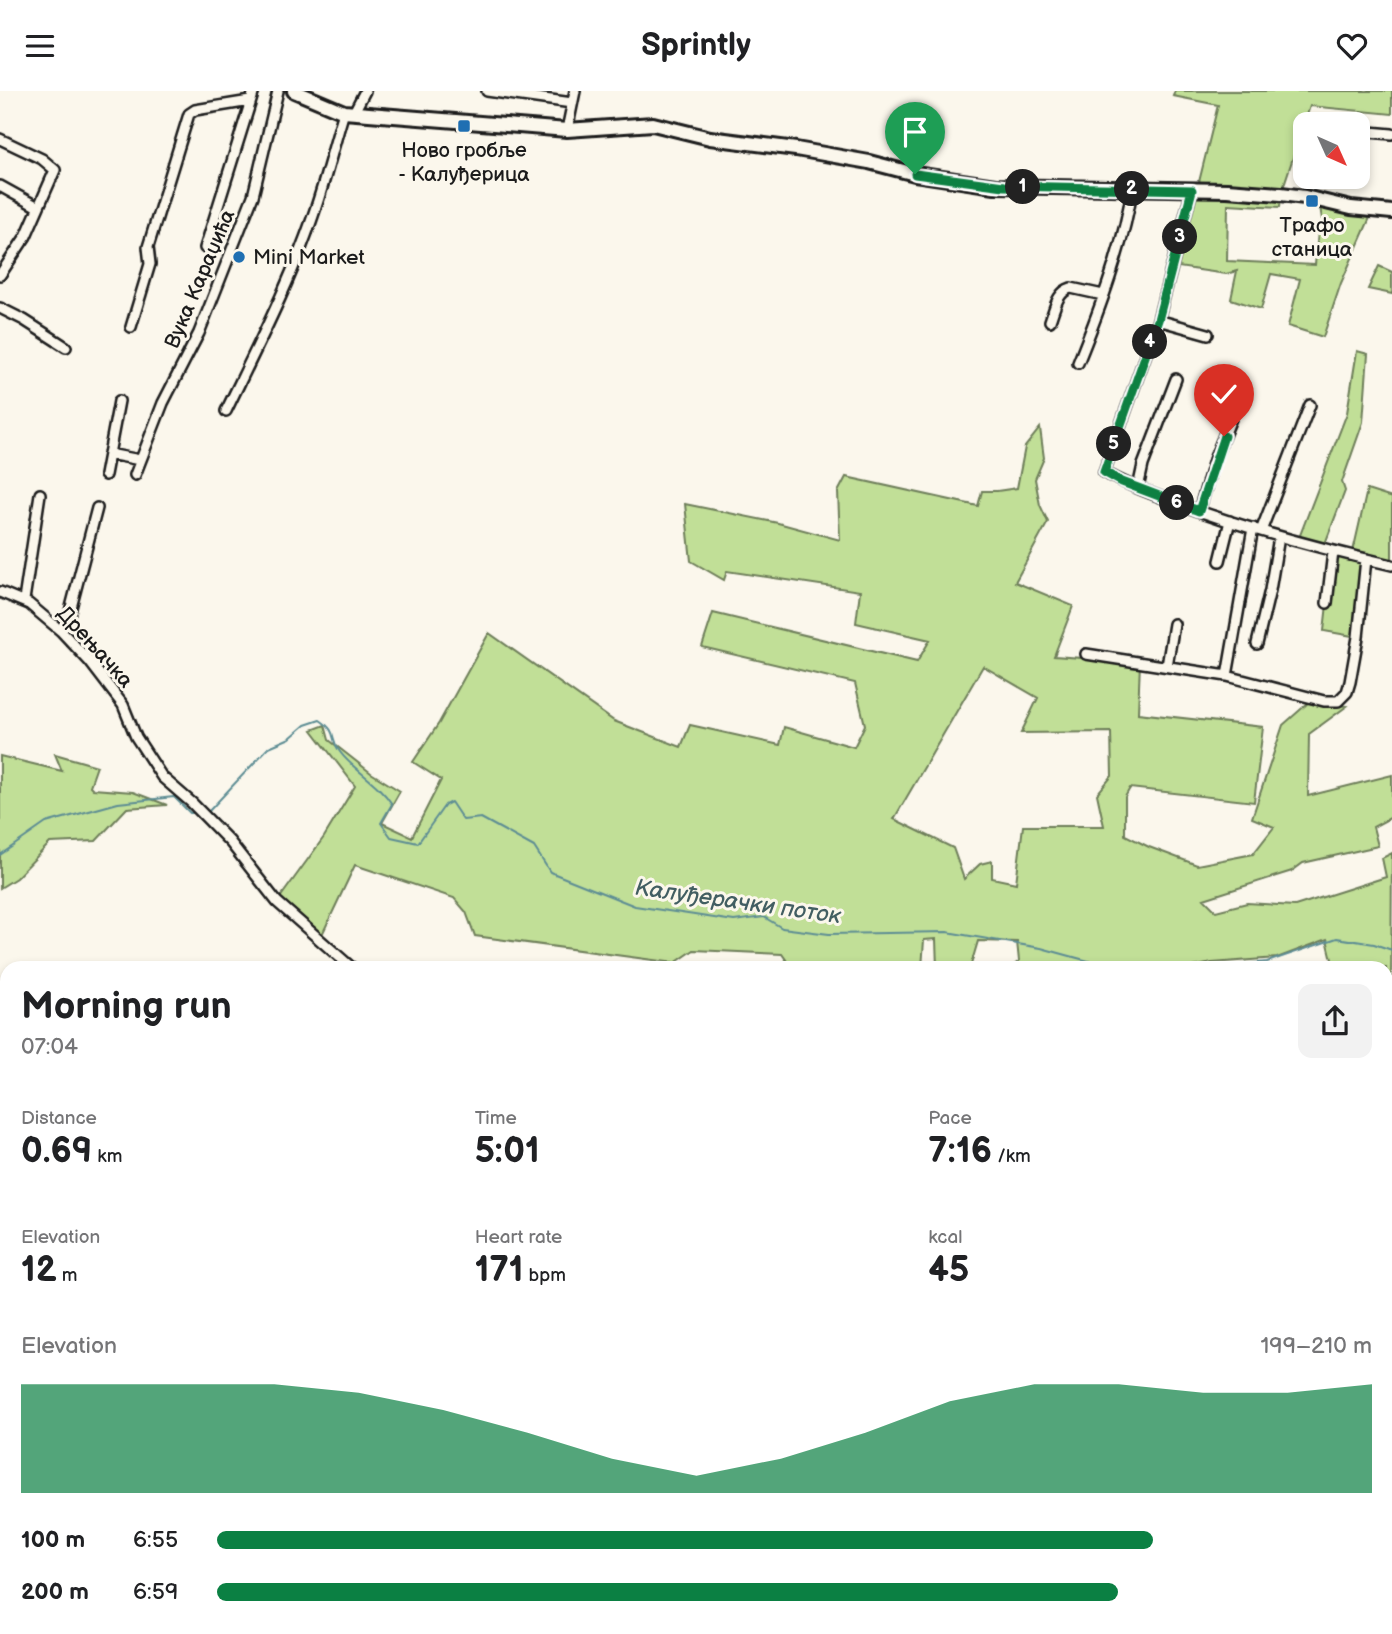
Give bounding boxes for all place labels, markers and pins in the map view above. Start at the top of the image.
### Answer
pin [885,102,945,174]
marker: Ново гробље - Калуђерица [456,118,472,134]
place label: Ново гробље - Калуђерица [398,138,530,187]
pin: 1 [1006,169,1040,205]
pin: 2 [1114,171,1150,207]
marker: Трафо станица [1304,193,1320,209]
place label: Трафо станица [1272,213,1353,262]
pin: 3 [1162,219,1198,255]
place label: Mini Market [253,245,365,270]
marker: Mini Market [231,249,247,265]
pin: 4 [1132,324,1168,359]
pin [1194,364,1254,436]
pin: 5 [1096,427,1132,461]
pin: 6 [1160,485,1194,521]

